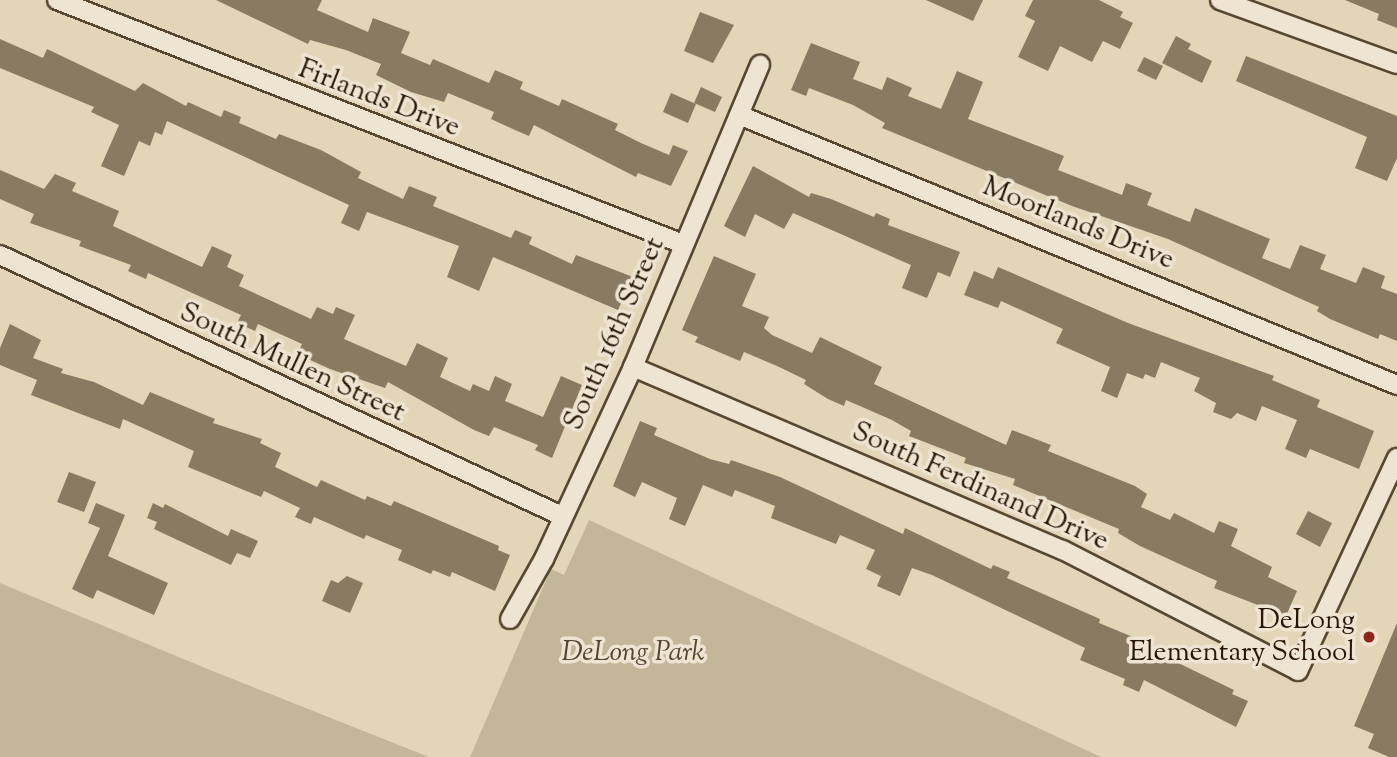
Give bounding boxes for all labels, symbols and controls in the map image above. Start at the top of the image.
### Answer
street label: Firlands Drive [293,53,465,145]
street label: Moorlands Drive [977,170,1179,278]
street label: South 16th Street [557,232,673,436]
street label: South Mullen Street [174,296,410,430]
street label: South Ferdinand Drive [846,415,1114,559]
place label: DeLong Elementary School [1129,604,1355,670]
marker: DeLong Elementary School [1361,629,1377,645]
park label: DeLong Park [562,636,704,670]

